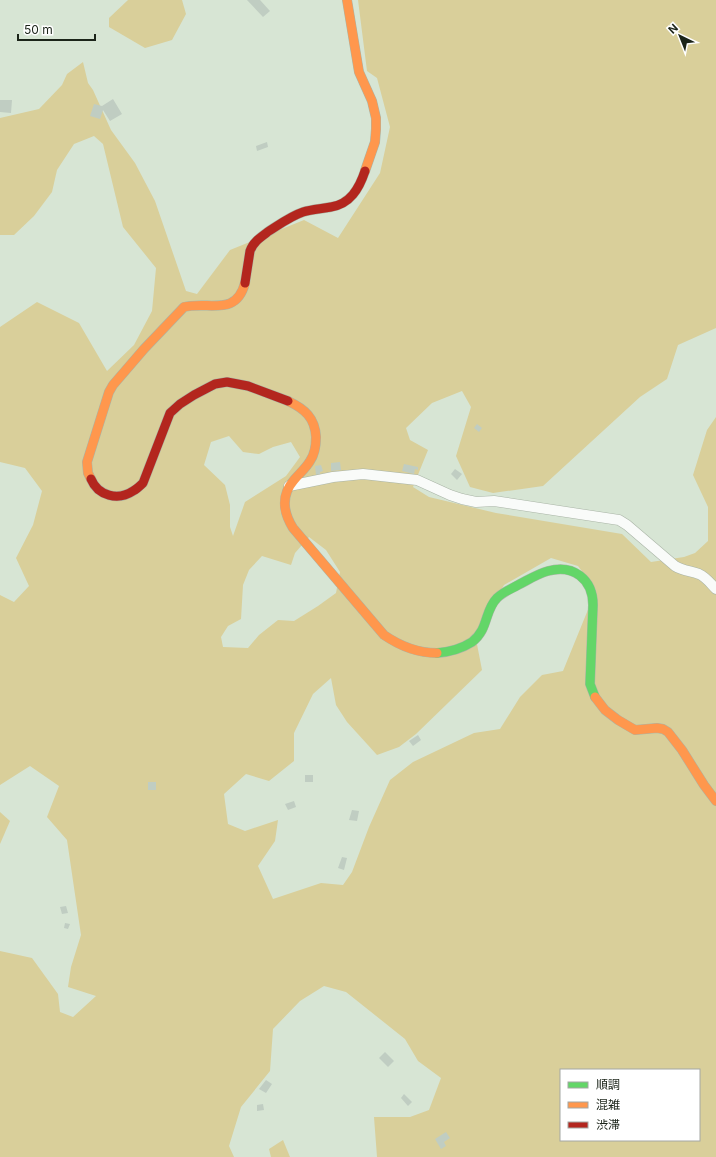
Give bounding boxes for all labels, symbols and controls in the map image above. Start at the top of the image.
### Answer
scale bar [18,16,95,42]
north arrow [660,16,700,56]
text: N [665,21,681,37]
text: 50 m [24,22,53,37]
legend [560,1069,700,1141]
text: 順調 [596,1077,620,1092]
text: 混雑 [596,1097,620,1112]
text: 渋滞 [596,1117,620,1132]

